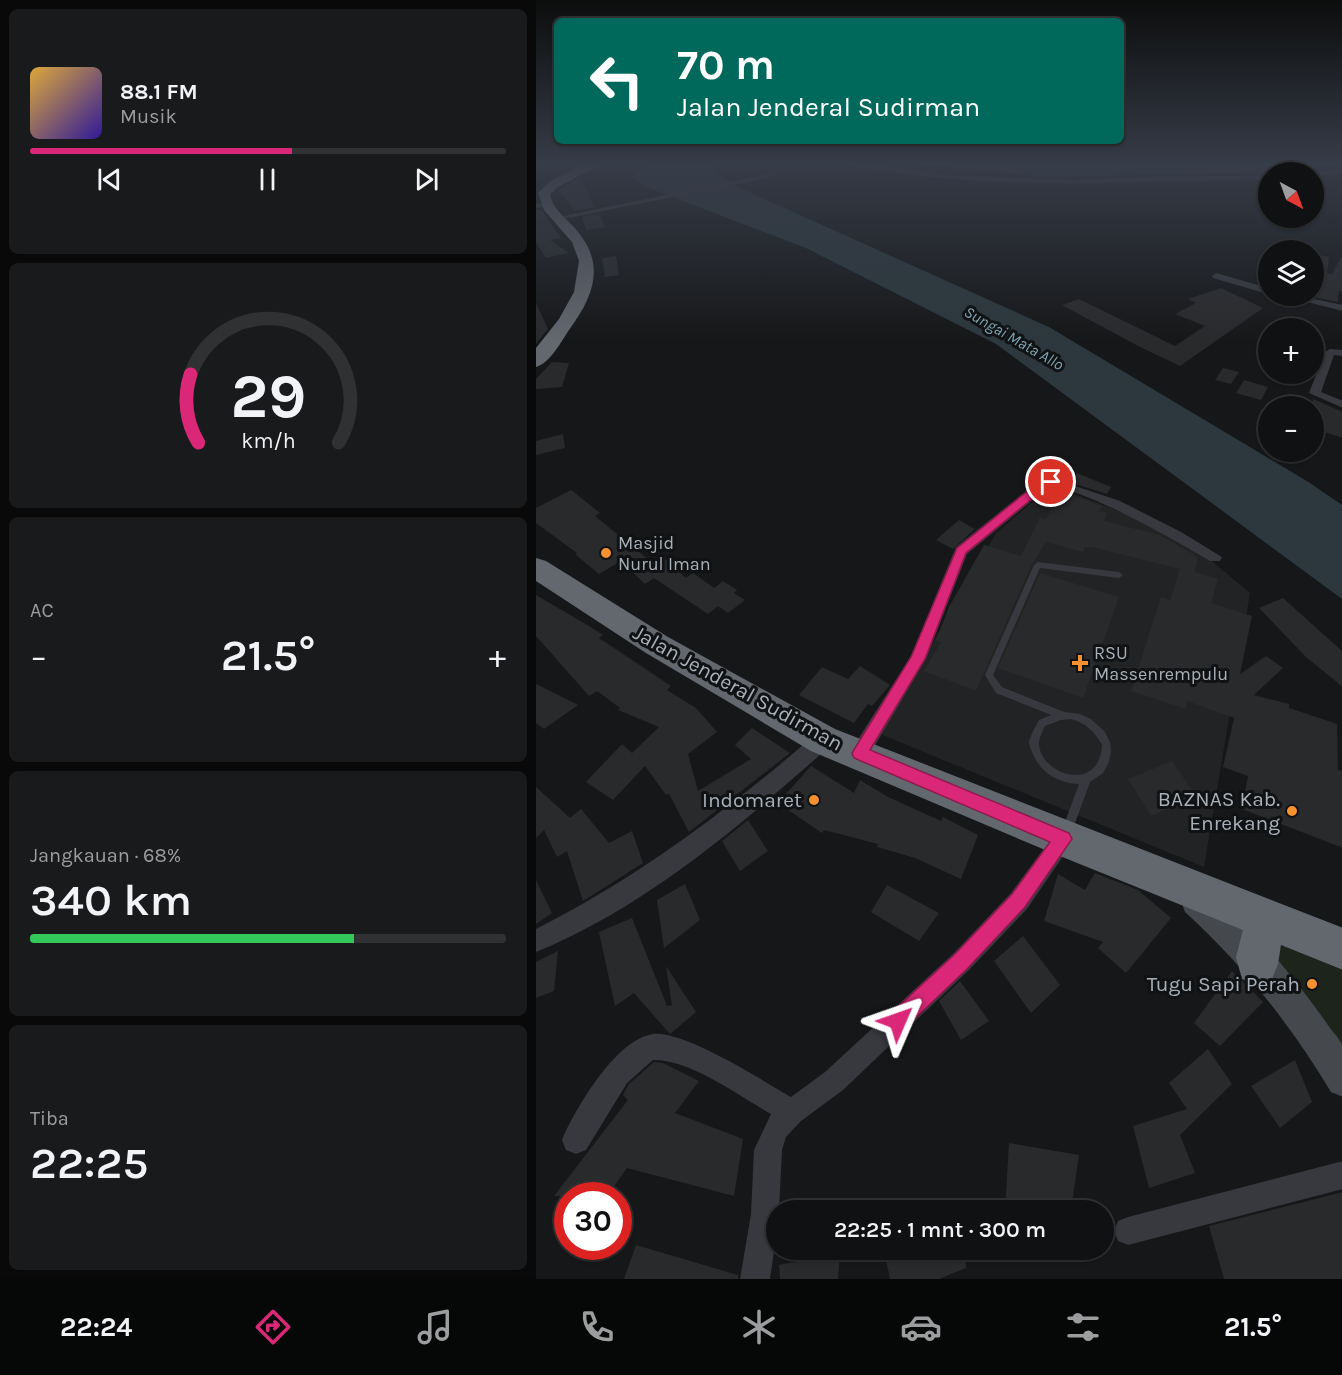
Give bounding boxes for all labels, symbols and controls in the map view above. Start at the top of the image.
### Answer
text: 70 m [677,40,775,90]
icon: left [578,42,656,120]
text: 88.1 FM [120,79,198,105]
text: Jalan Jenderal Sudirman [677,91,980,123]
text: Musik [120,105,177,128]
north arrow [1258,162,1324,228]
map controls [1258,162,1324,462]
icon: previous [93,163,126,196]
icon: pause [251,163,284,196]
icon: next [410,163,443,196]
button: layers [1258,240,1324,306]
water label: Sungai Mata Allo [961,302,1067,374]
button: + [1258,318,1324,384]
text: 29 [230,360,306,433]
button: − [1258,396,1324,462]
text: km/h [241,428,295,453]
pin [1025,456,1076,507]
icon: arrive [1034,465,1067,498]
place label: Masjid Nurul Iman [618,532,711,575]
marker: Masjid Nurul Iman [599,546,613,560]
text: AC [30,599,54,622]
street label: Jalan Jenderal Sudirman [629,620,847,756]
text: 21.5° [221,629,315,681]
text: − [30,637,47,675]
text: + [489,637,506,675]
place label: RSU Massenrempulu [1094,642,1228,685]
marker: RSU Massenrempulu [1071,654,1089,672]
place label: BAZNAS Kab. Enrekang [1158,787,1280,835]
place label: Indomaret [702,788,802,812]
marker: Indomaret [807,793,821,807]
marker: BAZNAS Kab. Enrekang [1285,804,1299,818]
text: Jangkauan · 68% [30,844,181,867]
text: 340 km [30,874,192,926]
place label: Tugu Sapi Perah [1147,972,1300,996]
marker: Tugu Sapi Perah [1305,977,1319,991]
position arrow [866,989,930,1053]
text: Tiba [30,1107,69,1130]
text: 22:25 [30,1137,148,1189]
speed limit sign: 30 [554,1182,632,1260]
text: 22:25 · 1 mnt · 300 m [834,1217,1046,1243]
icon: directions [252,1306,294,1348]
icon: music [414,1306,456,1348]
icon: phone [576,1306,618,1348]
icon: climate [738,1306,780,1348]
icon: car [900,1306,942,1348]
icon: filters [1062,1306,1104,1348]
text: 22:24 [60,1311,132,1343]
text: 21.5° [1224,1311,1282,1343]

